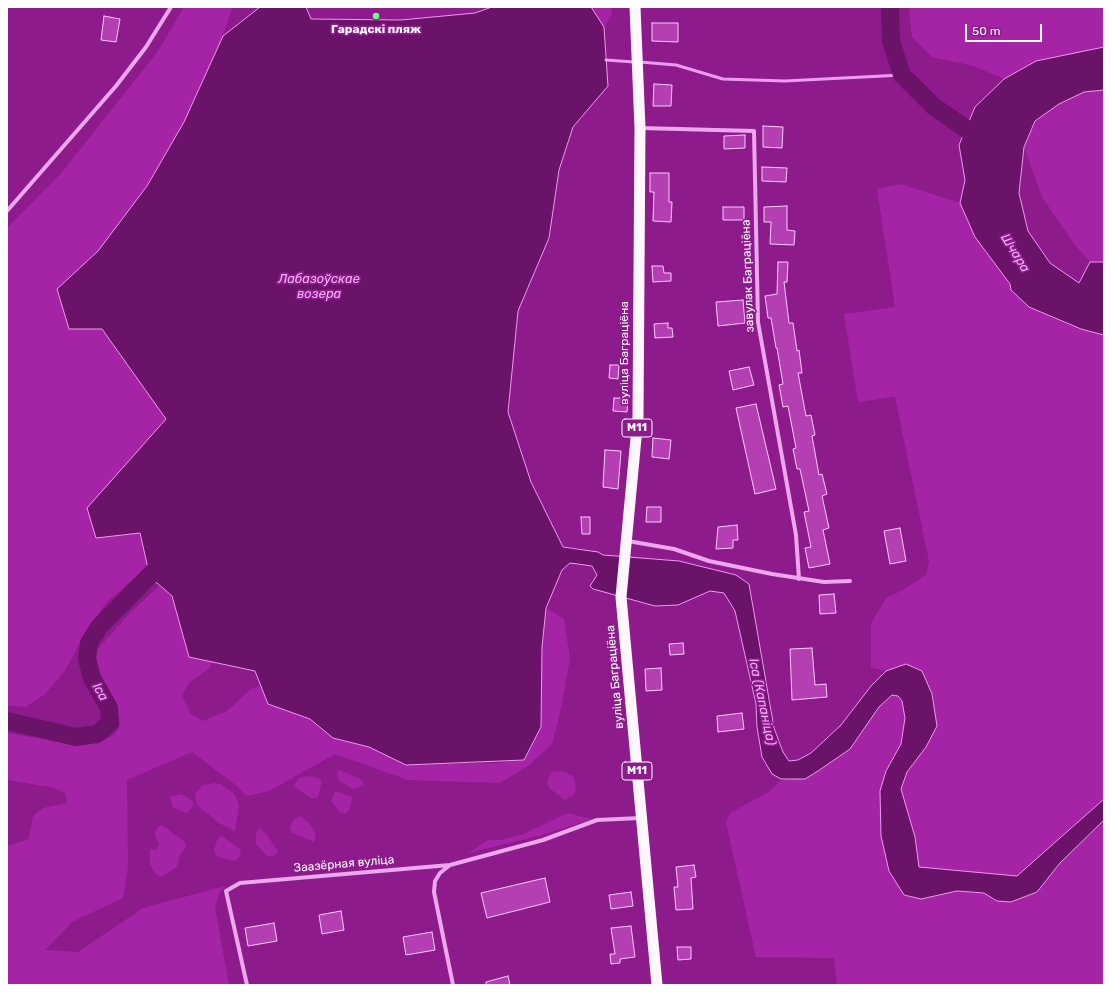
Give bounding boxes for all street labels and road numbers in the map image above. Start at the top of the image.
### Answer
street label: завулак Баграціёна [739,219,757,333]
street label: вуліца Баграціёна [618,301,632,405]
road number: М11 [622,419,652,437]
street label: вуліца Баграціёна [603,625,627,729]
road number: М11 [622,762,652,780]
street label: Заазёрная вуліца [293,852,395,876]

